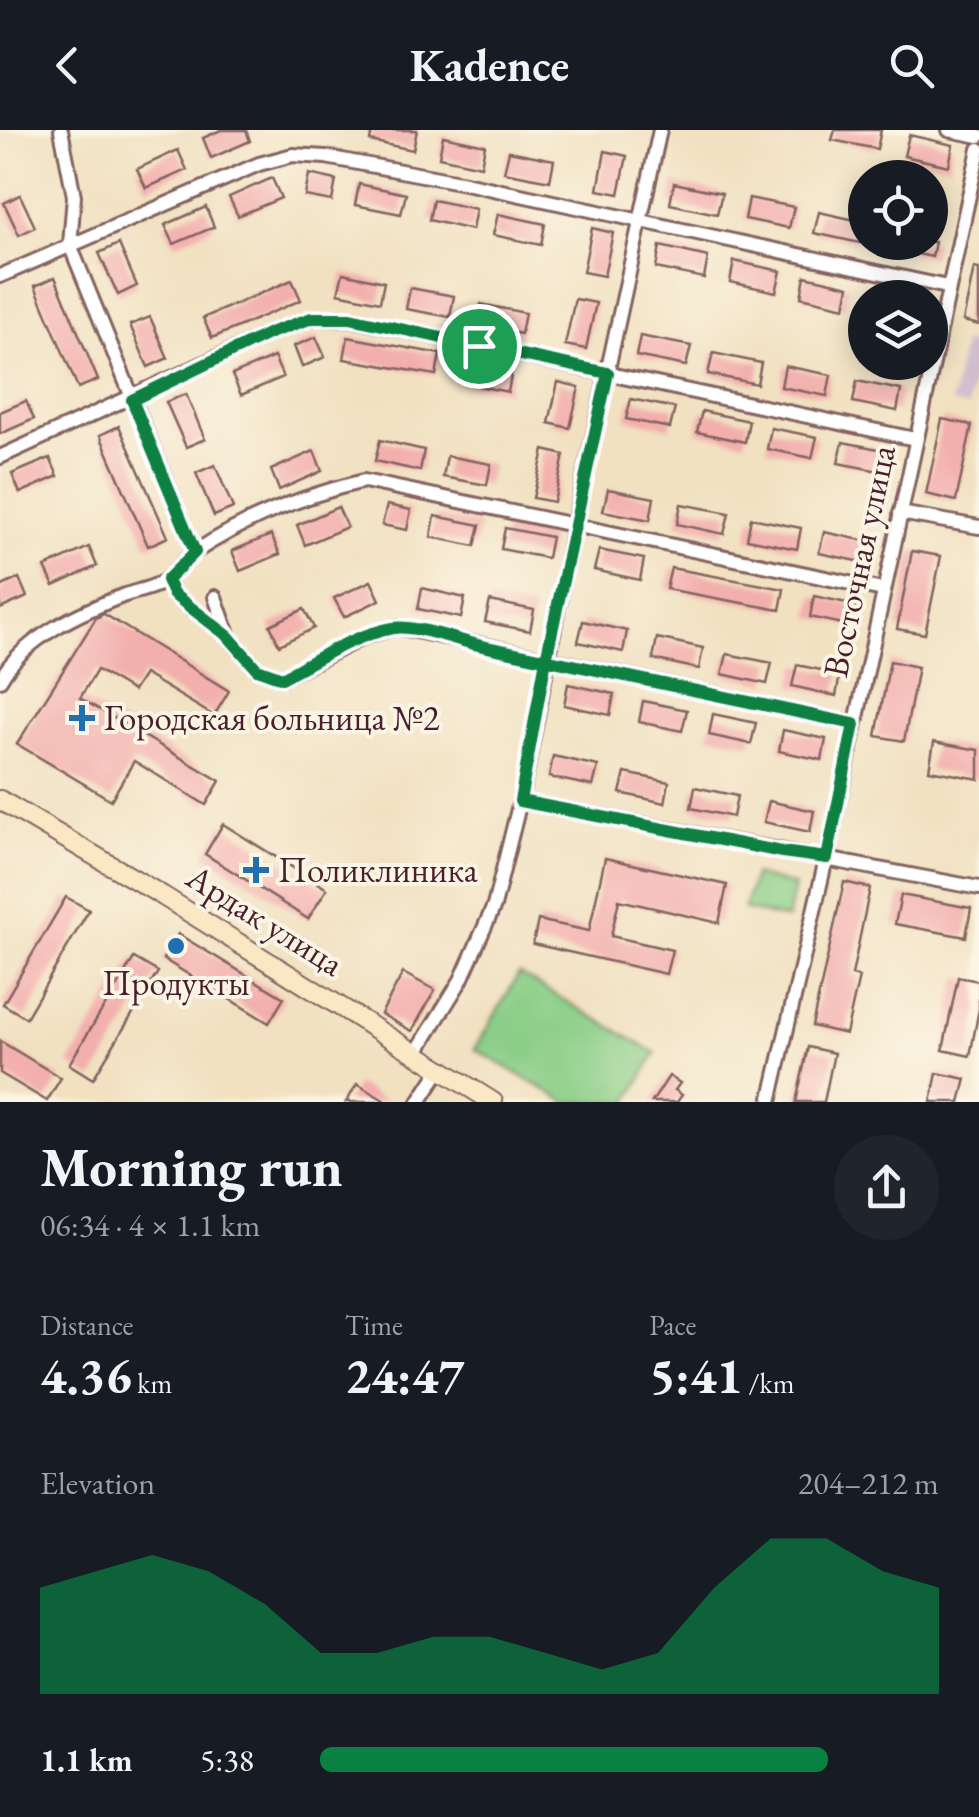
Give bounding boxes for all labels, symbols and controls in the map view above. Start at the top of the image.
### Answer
text: Kadence [410,36,569,94]
icon: back [40,38,95,93]
icon: search [884,38,939,93]
map controls [848,160,948,380]
button: locate [848,160,948,260]
button: layers [848,280,948,380]
pin [437,304,522,389]
icon: arrive [452,319,507,374]
street label: Восточная улица [812,441,906,681]
place label: Городская больница №2 [104,695,440,741]
marker: Городская больница №2 [69,705,95,731]
place label: Поликлиника [278,847,478,892]
street label: Ардак улица [177,853,352,986]
marker: Поликлиника [243,857,269,883]
marker: Продукты [165,935,187,957]
place label: Продукты [102,960,250,1006]
text: Morning run [40,1131,343,1202]
button: share [834,1135,939,1240]
text: 06:34 · 4 × 1.1 km [40,1204,260,1246]
text: Distance [40,1307,134,1343]
text: Time [345,1307,403,1343]
text: Pace [649,1307,696,1343]
text: 4.36 [40,1343,132,1408]
text: 24:47 [345,1343,465,1408]
text: 5:41 [649,1343,743,1408]
text: km [132,1365,172,1401]
text: /km [743,1365,794,1401]
text: Elevation [40,1462,155,1504]
text: 204–212 m [798,1462,939,1504]
text: 1.1 km [40,1739,133,1781]
text: 5:38 [200,1739,254,1781]

